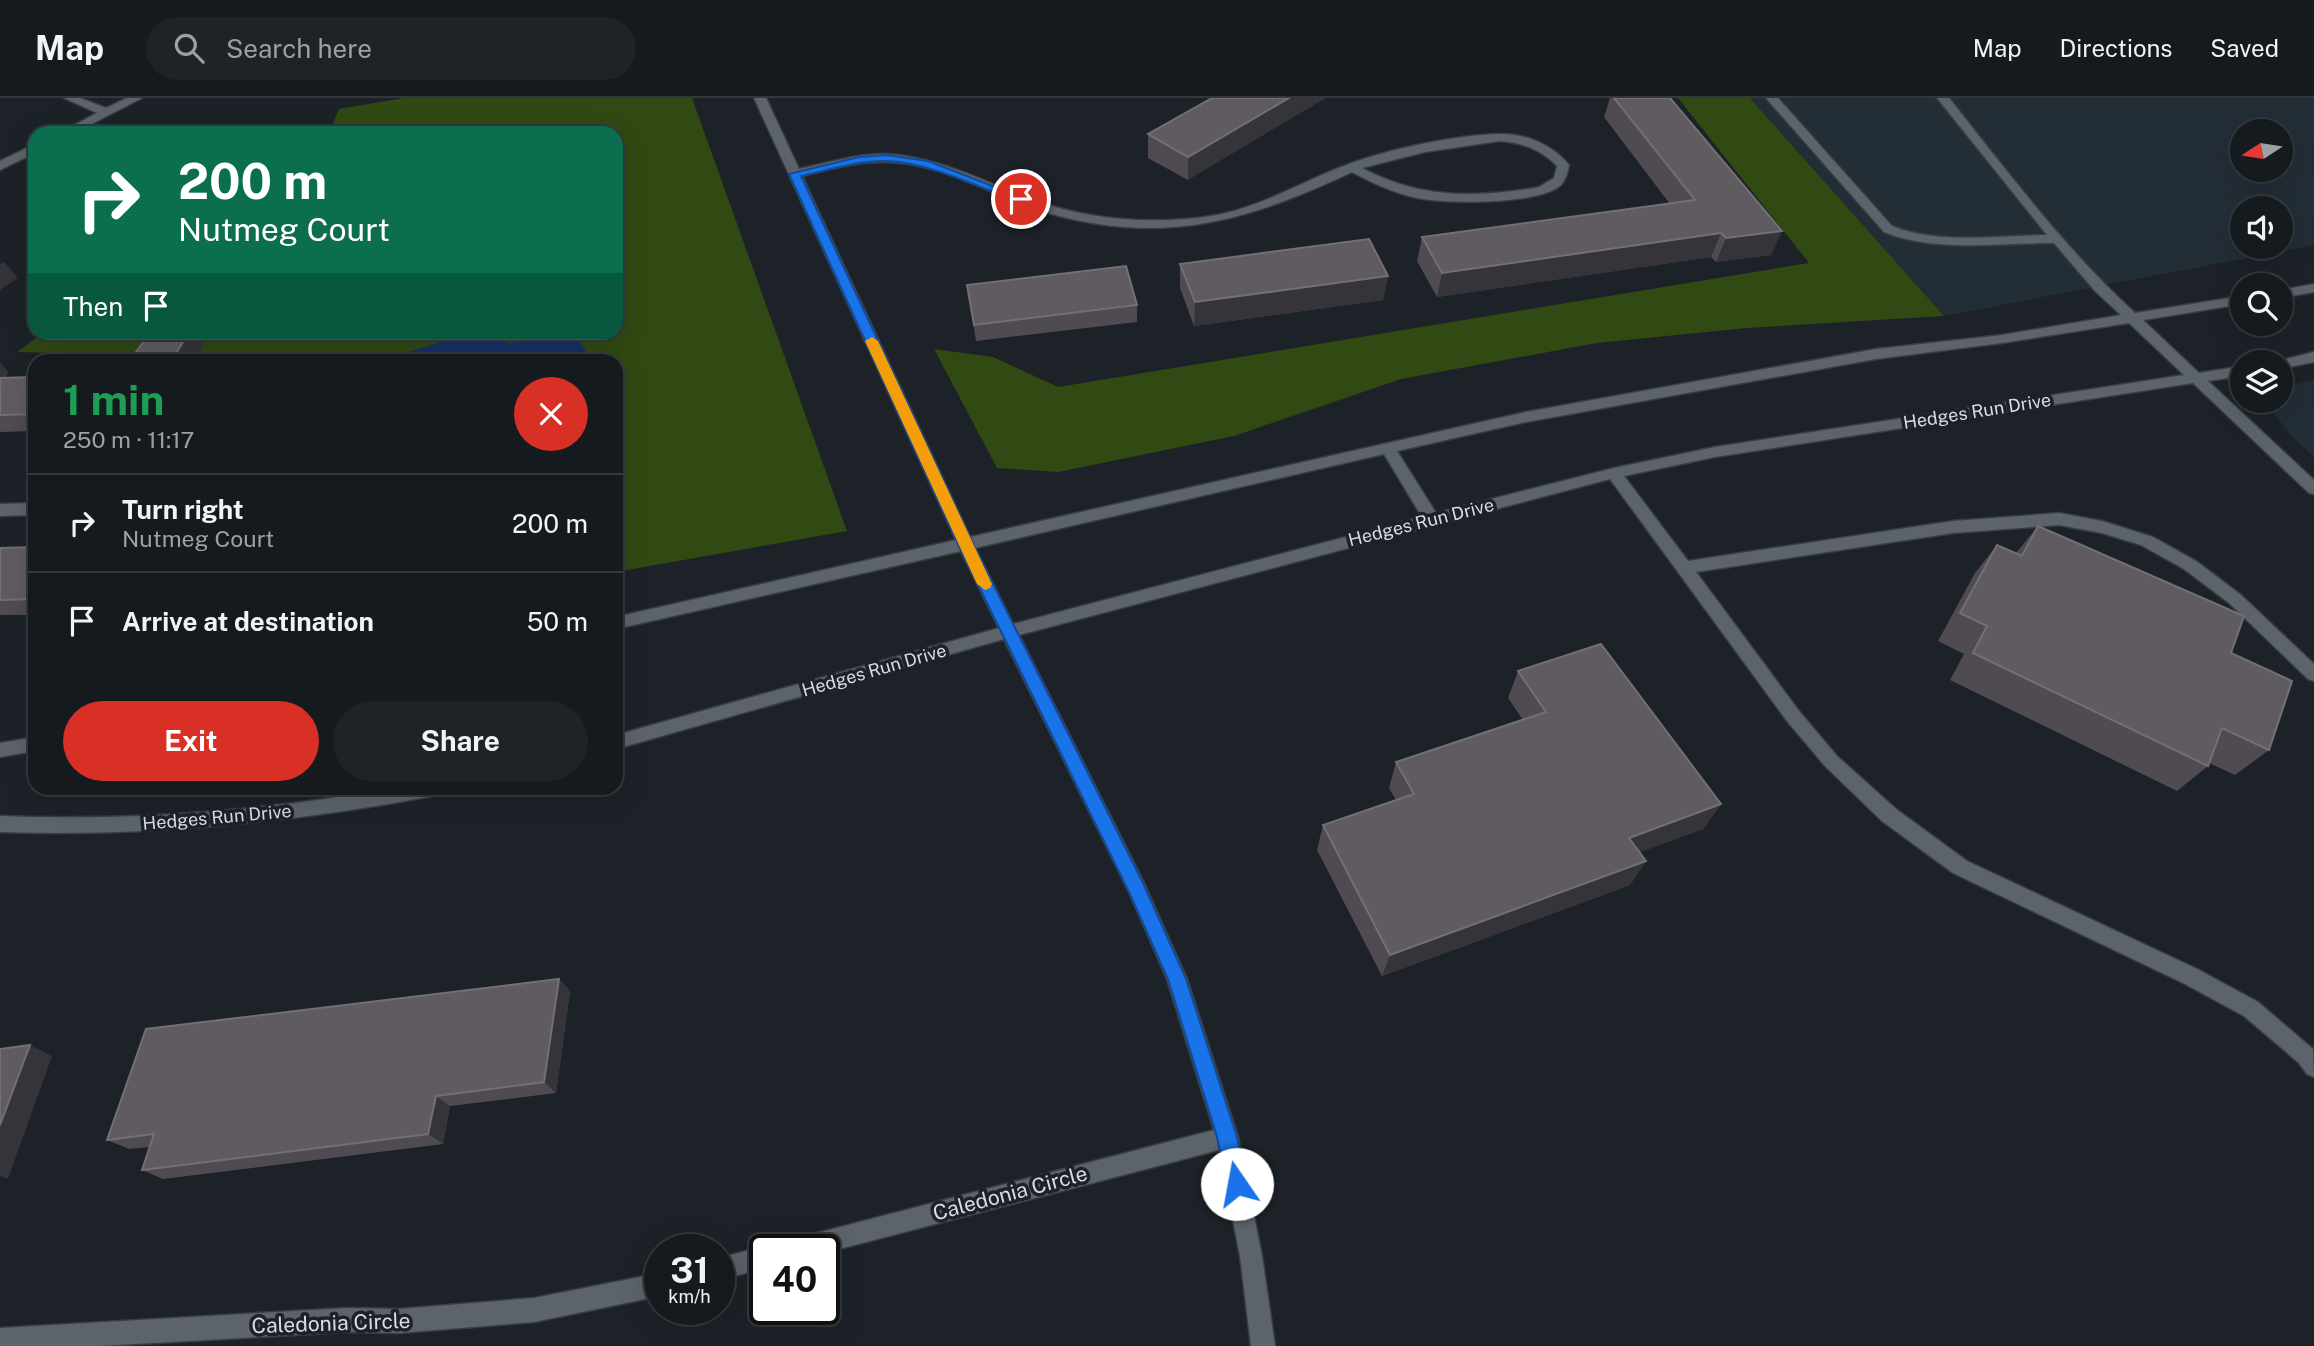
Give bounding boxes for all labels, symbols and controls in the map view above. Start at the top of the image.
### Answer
search box [146,17,636,80]
text: Map [35,29,104,67]
icon: search [170,29,208,67]
text: Search here [226,33,372,64]
text: Map [1973,34,2022,62]
text: Directions [2060,34,2172,62]
text: Saved [2210,34,2279,62]
north arrow [2230,119,2292,182]
map controls [2230,119,2293,413]
text: 200 m [178,152,327,210]
icon: right [63,154,154,245]
pin [991,169,1051,229]
icon: arrive [1002,180,1040,218]
button: sound [2230,196,2293,259]
text: Nutmeg Court [178,211,390,248]
button: search [2230,273,2293,336]
icon: arrive [137,287,175,325]
text: Then [63,291,123,322]
button: layers [2230,350,2293,413]
text: 1 min [63,375,164,424]
button: close [514,377,588,451]
street label: Hedges Run Drive [1902,389,2052,433]
text: 250 m · 11:17 [63,426,194,453]
text: Turn right [122,494,244,525]
street label: Hedges Run Drive [1346,494,1496,550]
icon: right [63,504,101,542]
text: 200 m [512,508,588,539]
text: Nutmeg Court [122,525,274,552]
icon: arrive [63,602,101,640]
text: Arrive at destination [122,606,374,637]
text: 50 m [527,606,588,637]
street label: Hedges Run Drive [799,639,949,701]
button: Exit [63,701,319,781]
button: Share [333,701,588,781]
street label: Hedges Run Drive [142,800,292,834]
position arrow [1200,1147,1274,1221]
street label: Caledonia Circle [930,1160,1090,1226]
speed limit sign: 40 [749,1234,840,1325]
text: 31 [670,1250,709,1291]
text: km/h [668,1286,711,1307]
street label: Caledonia Circle [251,1308,411,1338]

